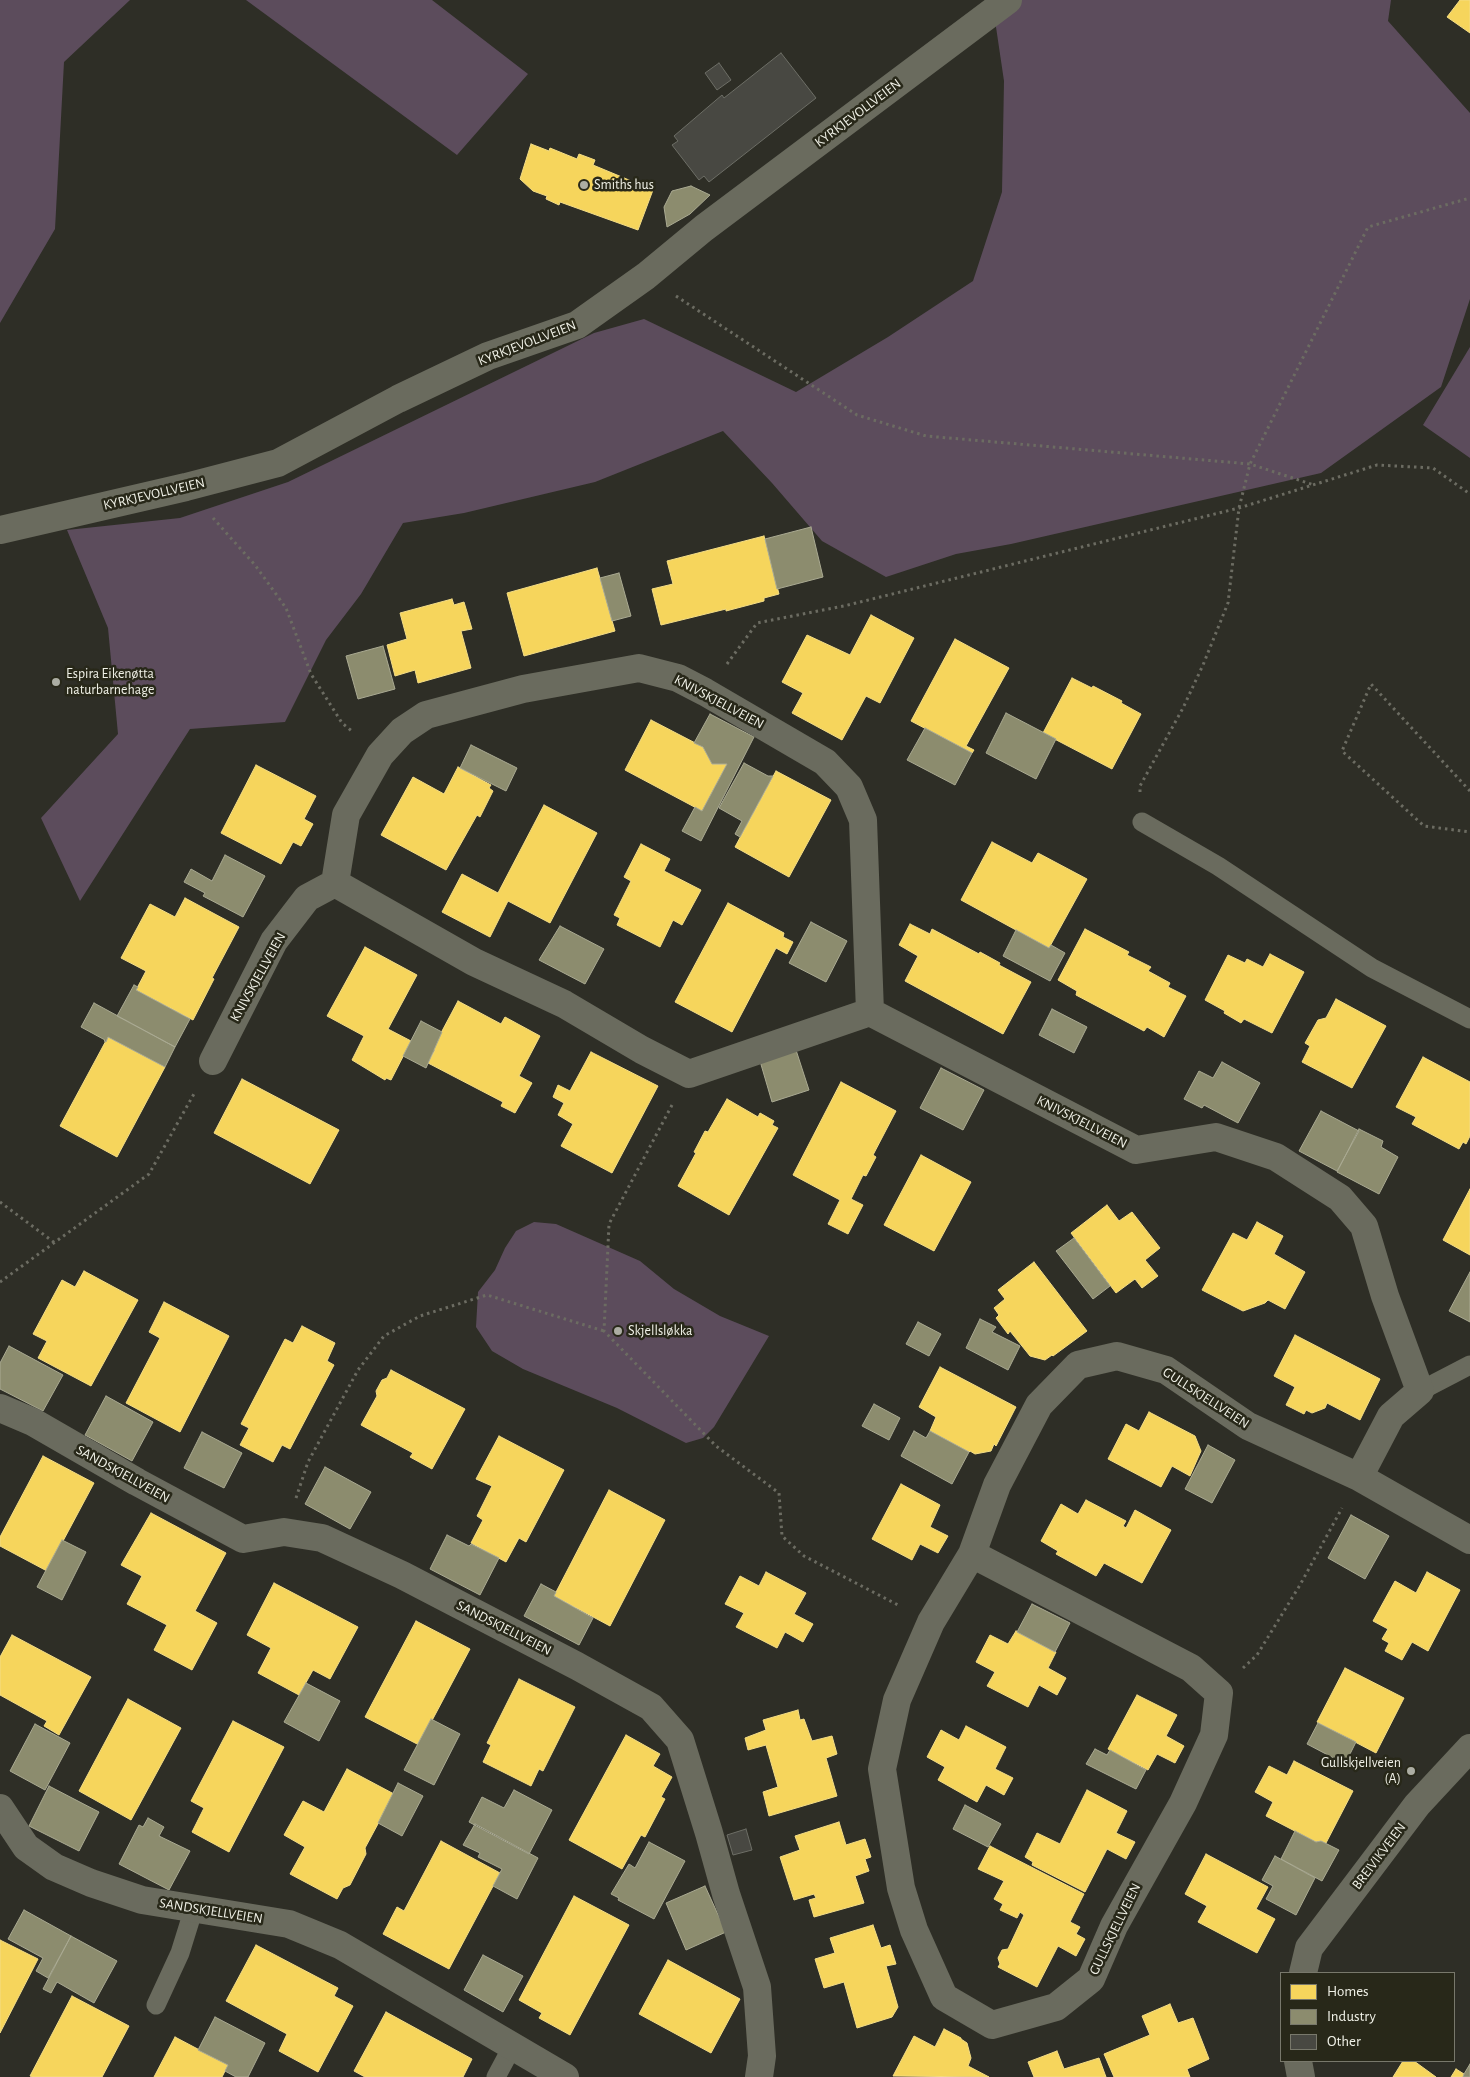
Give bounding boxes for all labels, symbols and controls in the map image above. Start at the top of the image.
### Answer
street label: KYRKJEVOLLVEIEN [812,75,904,151]
place label: Smiths hus [594,177,654,193]
marker: Smiths hus [578,179,590,191]
street label: KYRKJEVOLLVEIEN [476,317,578,369]
street label: KYRKJEVOLLVEIEN [102,474,206,514]
place label: Espira Eikenøtta naturbarnehage [66,666,154,699]
street label: KNIVSKJELLVEIEN [671,671,767,733]
marker: Espira Eikenøtta naturbarnehage [50,676,62,688]
street label: KNIVSKJELLVEIEN [227,929,289,1025]
street label: KNIVSKJELLVEIEN [1034,1092,1130,1152]
place label: Skjellsløkka [628,1323,692,1339]
marker: Skjellsløkka [612,1325,624,1337]
street label: GULLSKJELLVEIEN [1160,1364,1252,1432]
street label: SANDSKJELLVEIEN [73,1441,173,1507]
street label: SANDSKJELLVEIEN [454,1597,554,1659]
place label: Gullskjellveien (A) [1321,1755,1401,1788]
marker: Gullskjellveien (A) [1405,1765,1417,1777]
street label: BREIVIKVEIEN [1348,1819,1410,1893]
street label: GULLSKJELLVEIEN [1086,1880,1144,1978]
street label: SANDSKJELLVEIEN [158,1895,264,1927]
legend [1280,1972,1455,2062]
text: Homes [1327,1984,1369,1999]
text: Industry [1327,2009,1376,2024]
text: Other [1327,2034,1361,2049]

